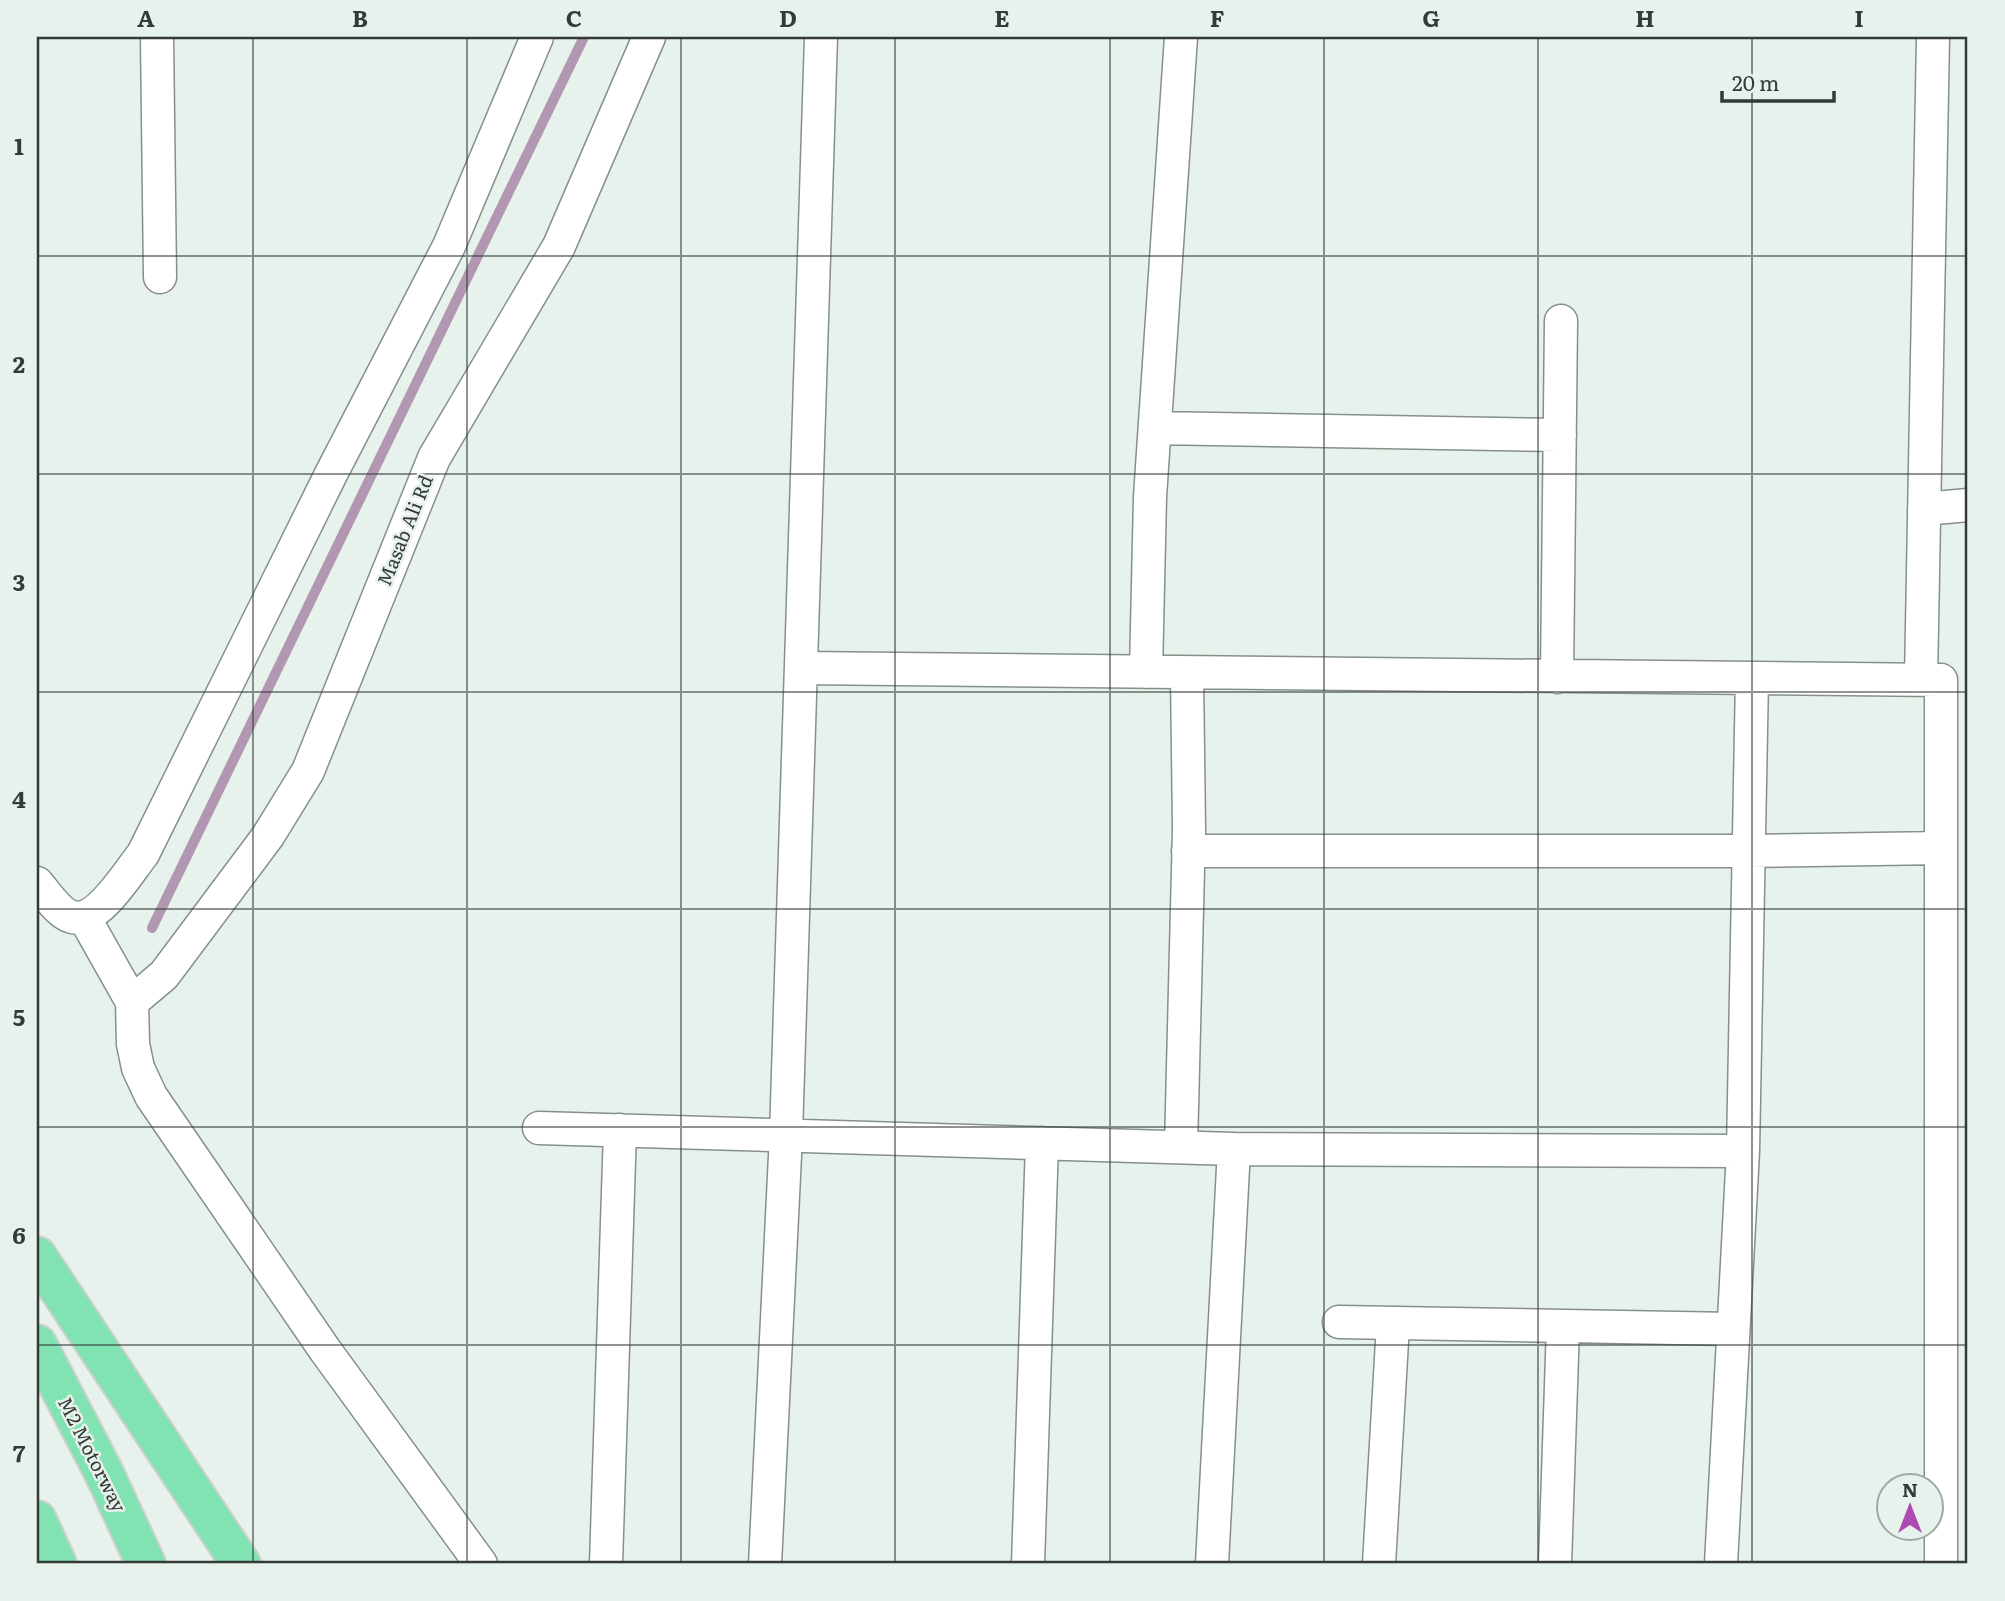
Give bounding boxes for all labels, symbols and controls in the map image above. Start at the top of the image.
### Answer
text: A [137,0,155,34]
text: B [352,0,368,34]
text: C [566,0,582,34]
text: D [779,0,797,34]
text: E [994,0,1010,34]
text: F [1210,0,1225,34]
text: G [1422,0,1440,34]
text: H [1635,0,1655,34]
text: I [1854,0,1864,34]
scale bar [1722,60,1834,104]
text: 20 m [1732,66,1779,97]
text: 1 [14,128,24,162]
text: 2 [13,346,25,380]
street label: Masab Ali Rd [369,470,439,590]
text: 3 [13,564,25,598]
text: 4 [12,781,26,815]
text: 5 [13,999,25,1033]
text: 6 [12,1217,26,1251]
street label: M2 Motorway [52,1392,134,1516]
text: 7 [13,1435,26,1469]
north arrow [1876,1472,1946,1542]
text: N [1902,1475,1918,1503]

